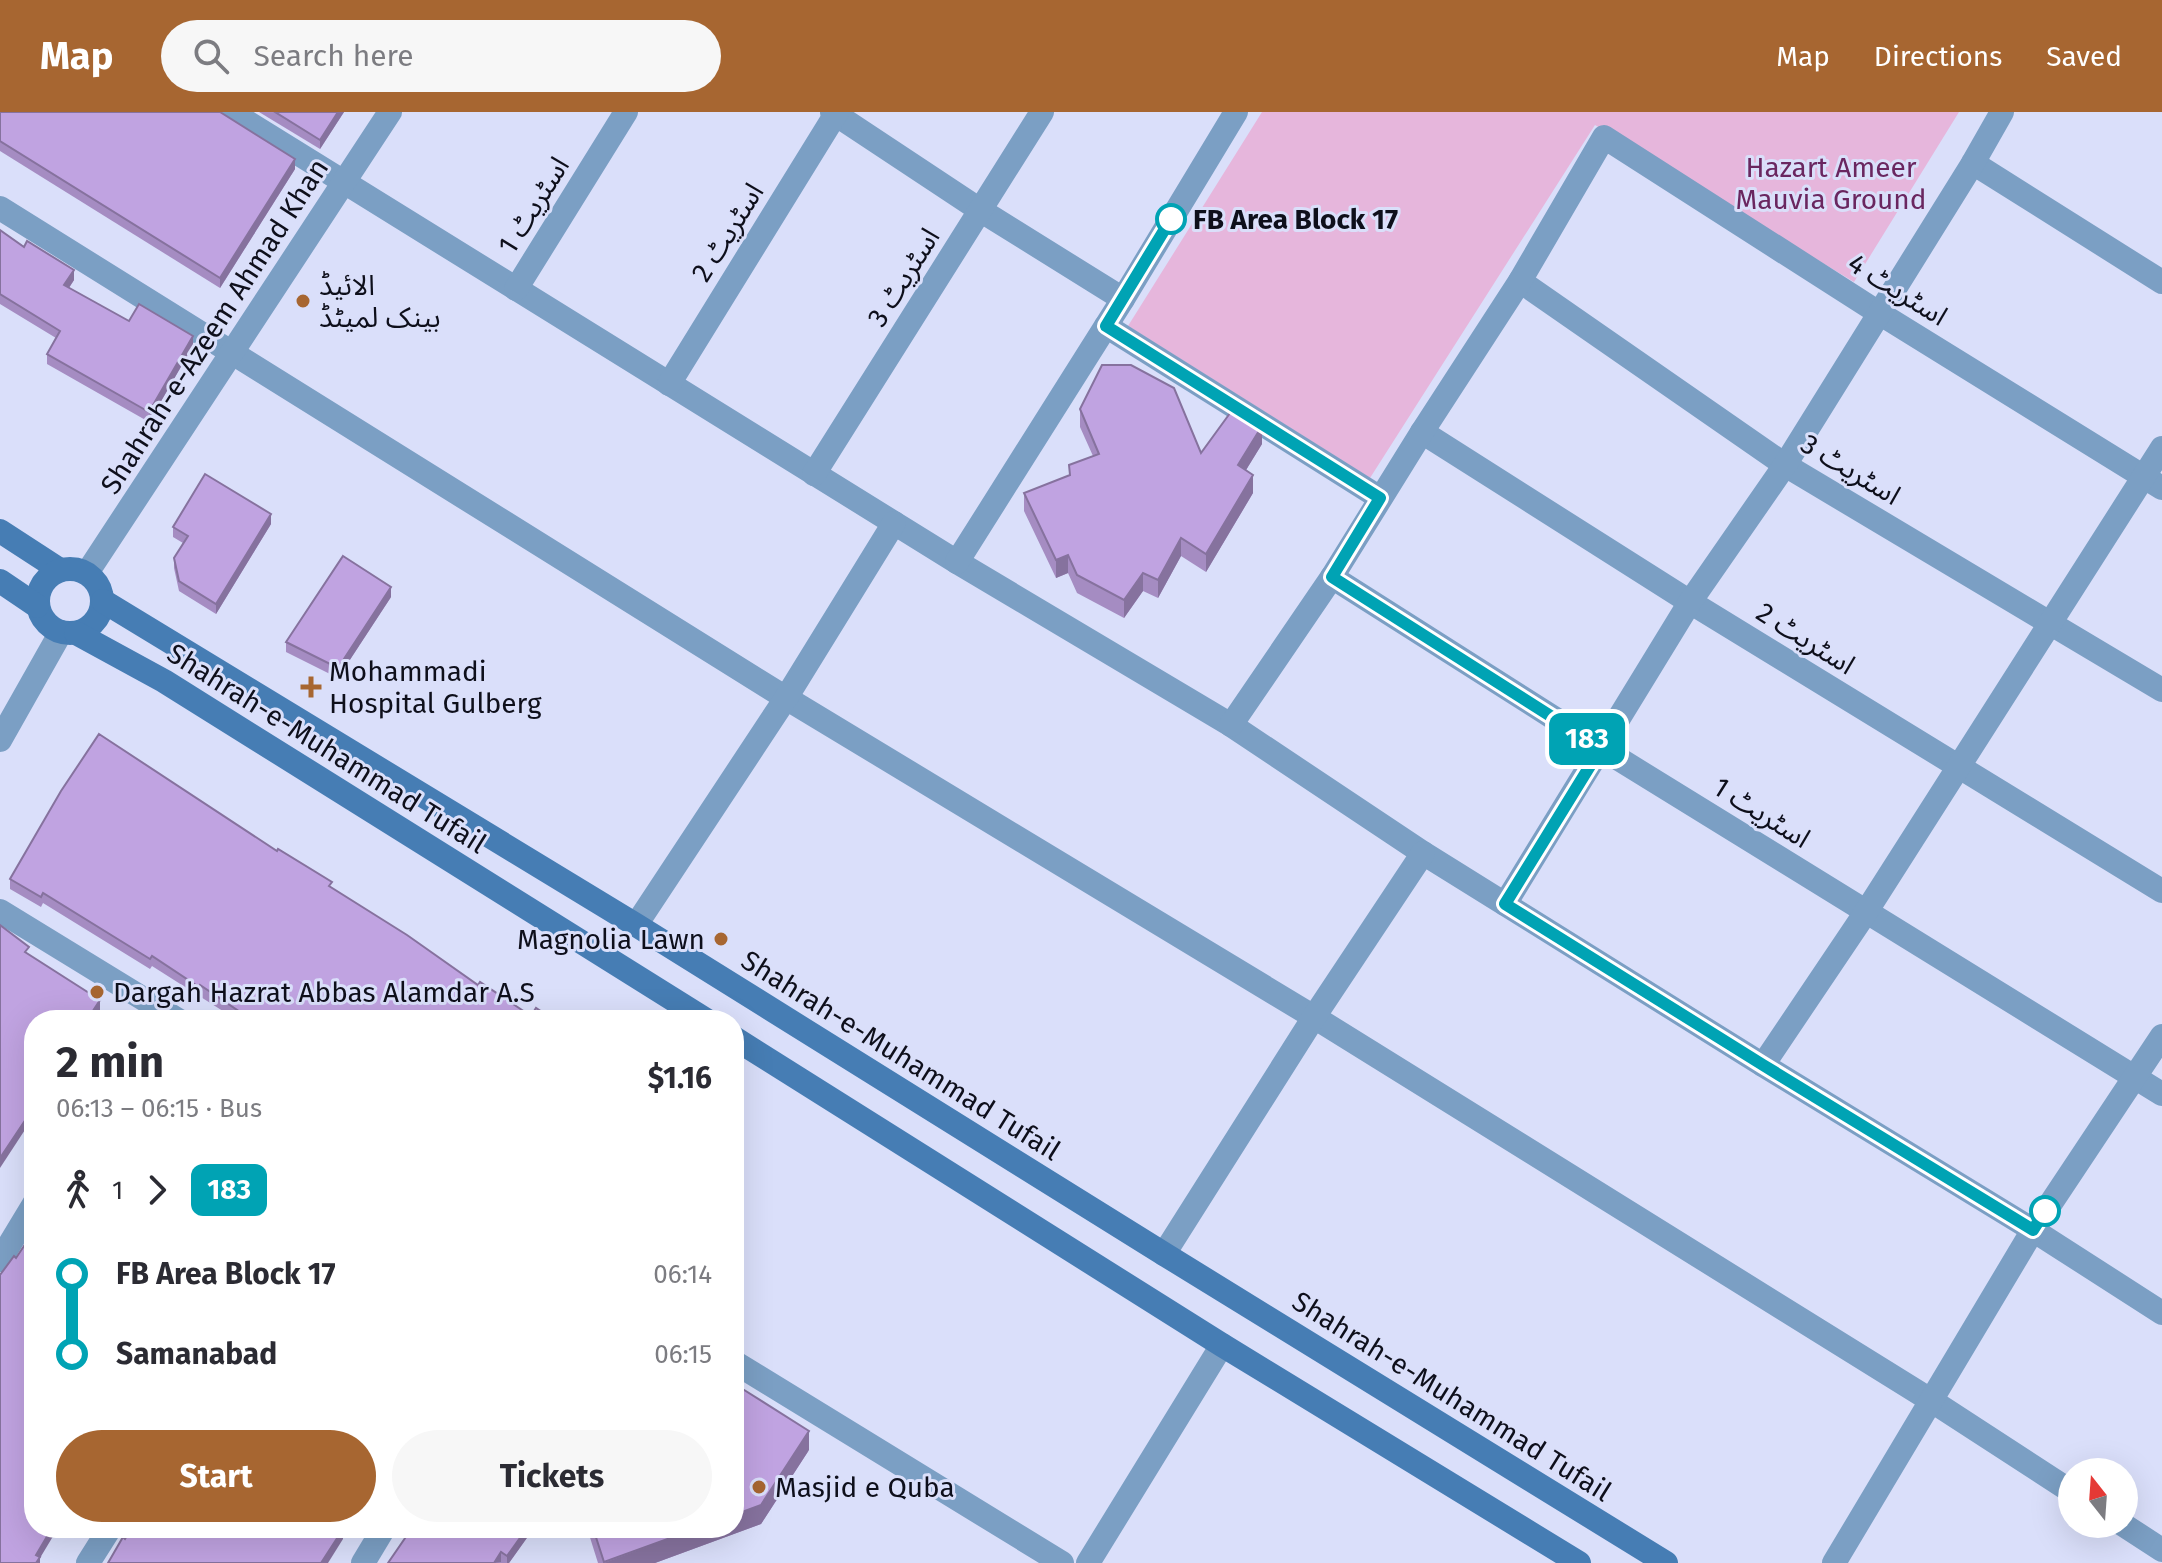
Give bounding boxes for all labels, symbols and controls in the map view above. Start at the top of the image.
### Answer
search box [161,20,721,92]
text: Map [40,33,113,79]
icon: search [189,34,233,78]
text: Search here [253,38,414,74]
text: Map [1776,40,1830,73]
text: Directions [1874,40,2002,73]
text: Saved [2046,40,2122,73]
street label: اسٹریٹ 1 [491,151,576,260]
park label: Hazart Ameer Mauvia Ground [1735,151,1927,216]
street label: Shahrah-e-Azeem Ahmad Khan [94,153,335,500]
street label: اسٹریٹ 2 [684,177,770,287]
place label: FB Area Block 17 [1193,203,1398,236]
marker: FB Area Block 17 [1156,204,1186,234]
street label: اسٹریٹ 3 [860,222,946,333]
street label: اسٹریٹ 4 [1842,246,1953,333]
place label: الائیڈ بینک لمیٹڈ [319,269,441,334]
marker: الائیڈ بینک لمیٹڈ [294,292,312,310]
street label: اسٹریٹ 3 [1795,427,1906,512]
street label: اسٹریٹ 2 [1751,595,1861,681]
street label: Shahrah-e-Muhammad Tufail [161,637,492,860]
place label: Mohammadi Hospital Gulberg [329,655,542,720]
marker: Mohammadi Hospital Gulberg [300,676,322,698]
line badge: 183 [1541,713,1633,765]
text: 183 [1565,722,1609,755]
street label: اسٹریٹ 1 [1707,770,1816,855]
place label: Magnolia Lawn [517,923,705,956]
marker: Magnolia Lawn [712,930,730,948]
street label: Shahrah-e-Muhammad Tufail [735,944,1066,1167]
place label: Dargah Hazrat Abbas Alamdar A.S [113,976,535,1009]
marker: Dargah Hazrat Abbas Alamdar A.S [88,983,106,1001]
text: 2 min [56,1036,164,1089]
text: $1.16 [648,1060,712,1096]
text: 06:13 – 06:15 · Bus [56,1093,262,1124]
icon: walk [56,1168,100,1212]
icon: forward [135,1168,179,1212]
text: 183 [207,1173,251,1206]
text: 1 [112,1175,123,1206]
unlabelled marker [2030,1196,2060,1226]
text: FB Area Block 17 [116,1256,336,1292]
text: 06:14 [653,1259,712,1290]
street label: Shahrah-e-Muhammad Tufail [1286,1285,1617,1508]
text: Samanabad [116,1336,277,1372]
text: 06:15 [654,1339,712,1370]
button: Start [56,1430,376,1522]
button: Tickets [392,1430,712,1522]
north arrow [2058,1458,2138,1538]
map controls [2058,1458,2138,1538]
place label: Masjid e Quba [775,1471,955,1504]
marker: Masjid e Quba [750,1478,768,1496]

